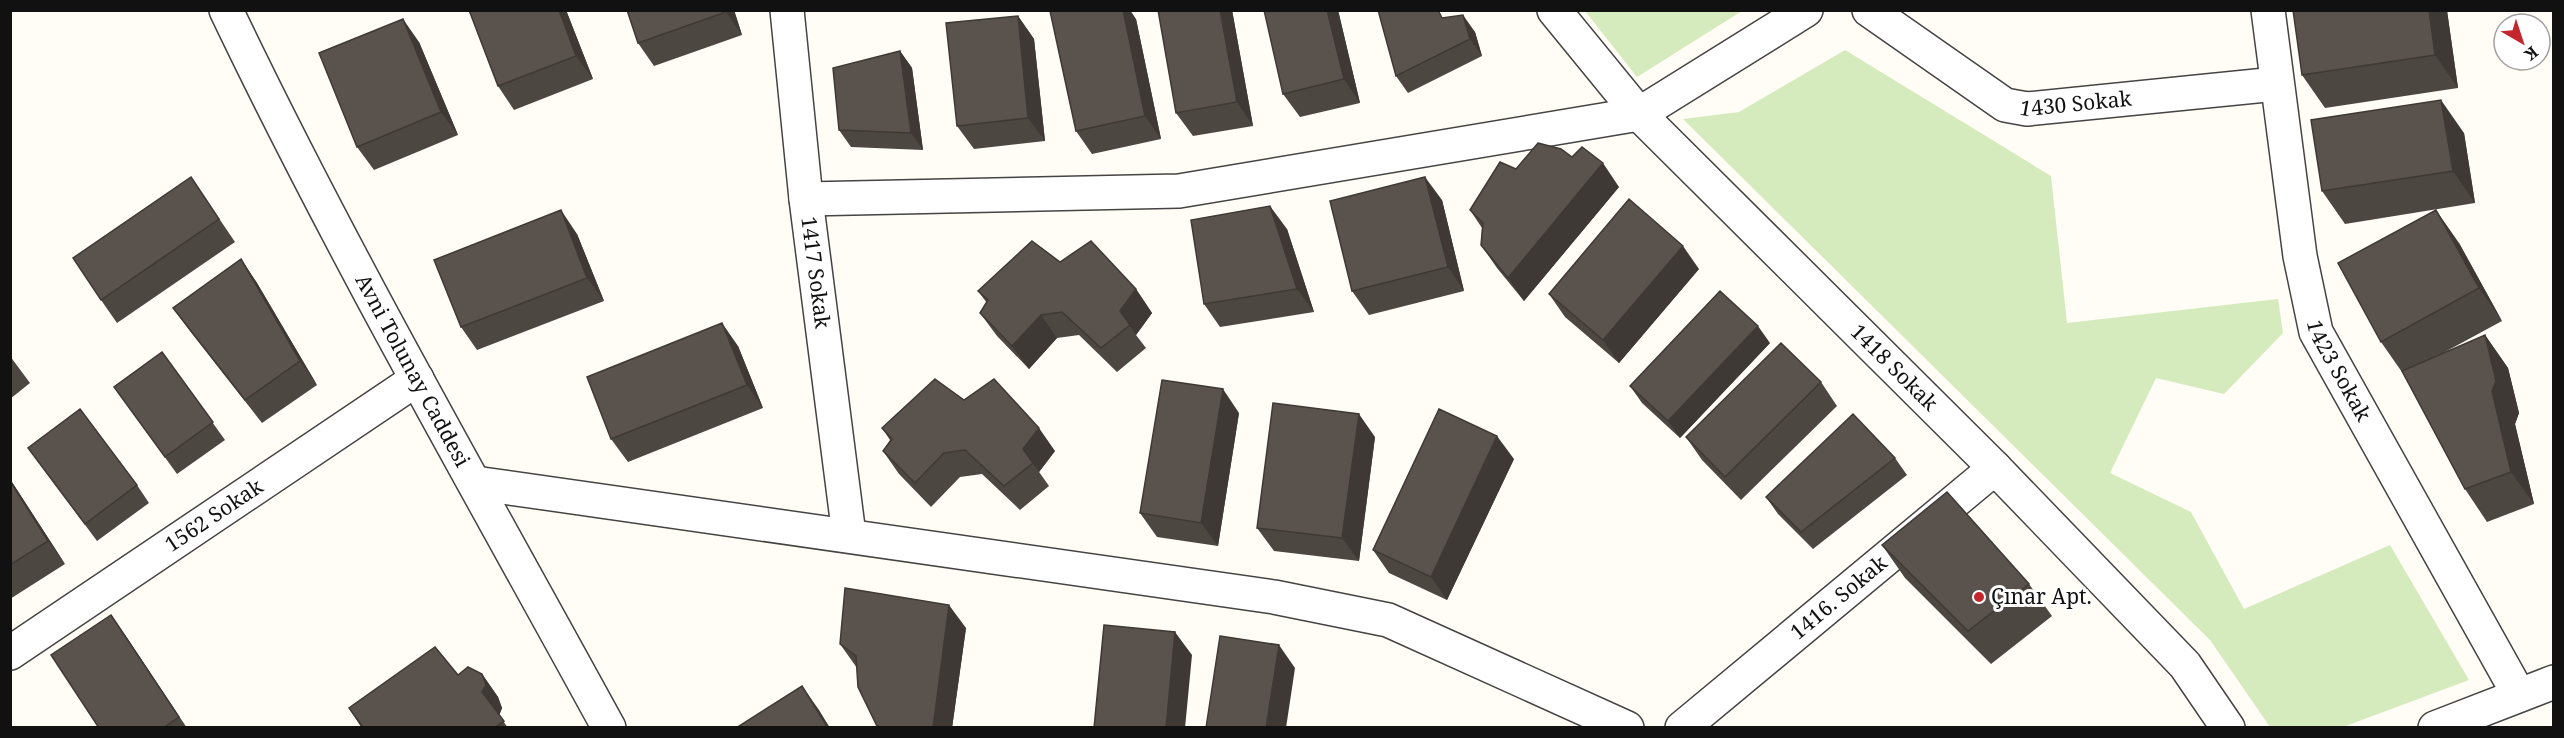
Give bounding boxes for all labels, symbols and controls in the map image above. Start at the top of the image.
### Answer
north arrow [2492,12,2552,72]
text: K [2520,41,2543,66]
street label: 1430 Sokak [2017,84,2133,123]
street label: 1417 Sokak [795,215,838,331]
street label: Avni Tolunay Caddesi [350,269,477,472]
street label: 1418 Sokak [1845,317,1945,417]
street label: 1423 Sokak [2301,317,2378,427]
street label: 1562 Sokak [159,471,269,558]
street label: 1416. Sokak [1784,548,1893,645]
place label: Çınar Apt. [1991,582,2092,610]
marker: Çınar Apt. [1972,590,1986,604]

